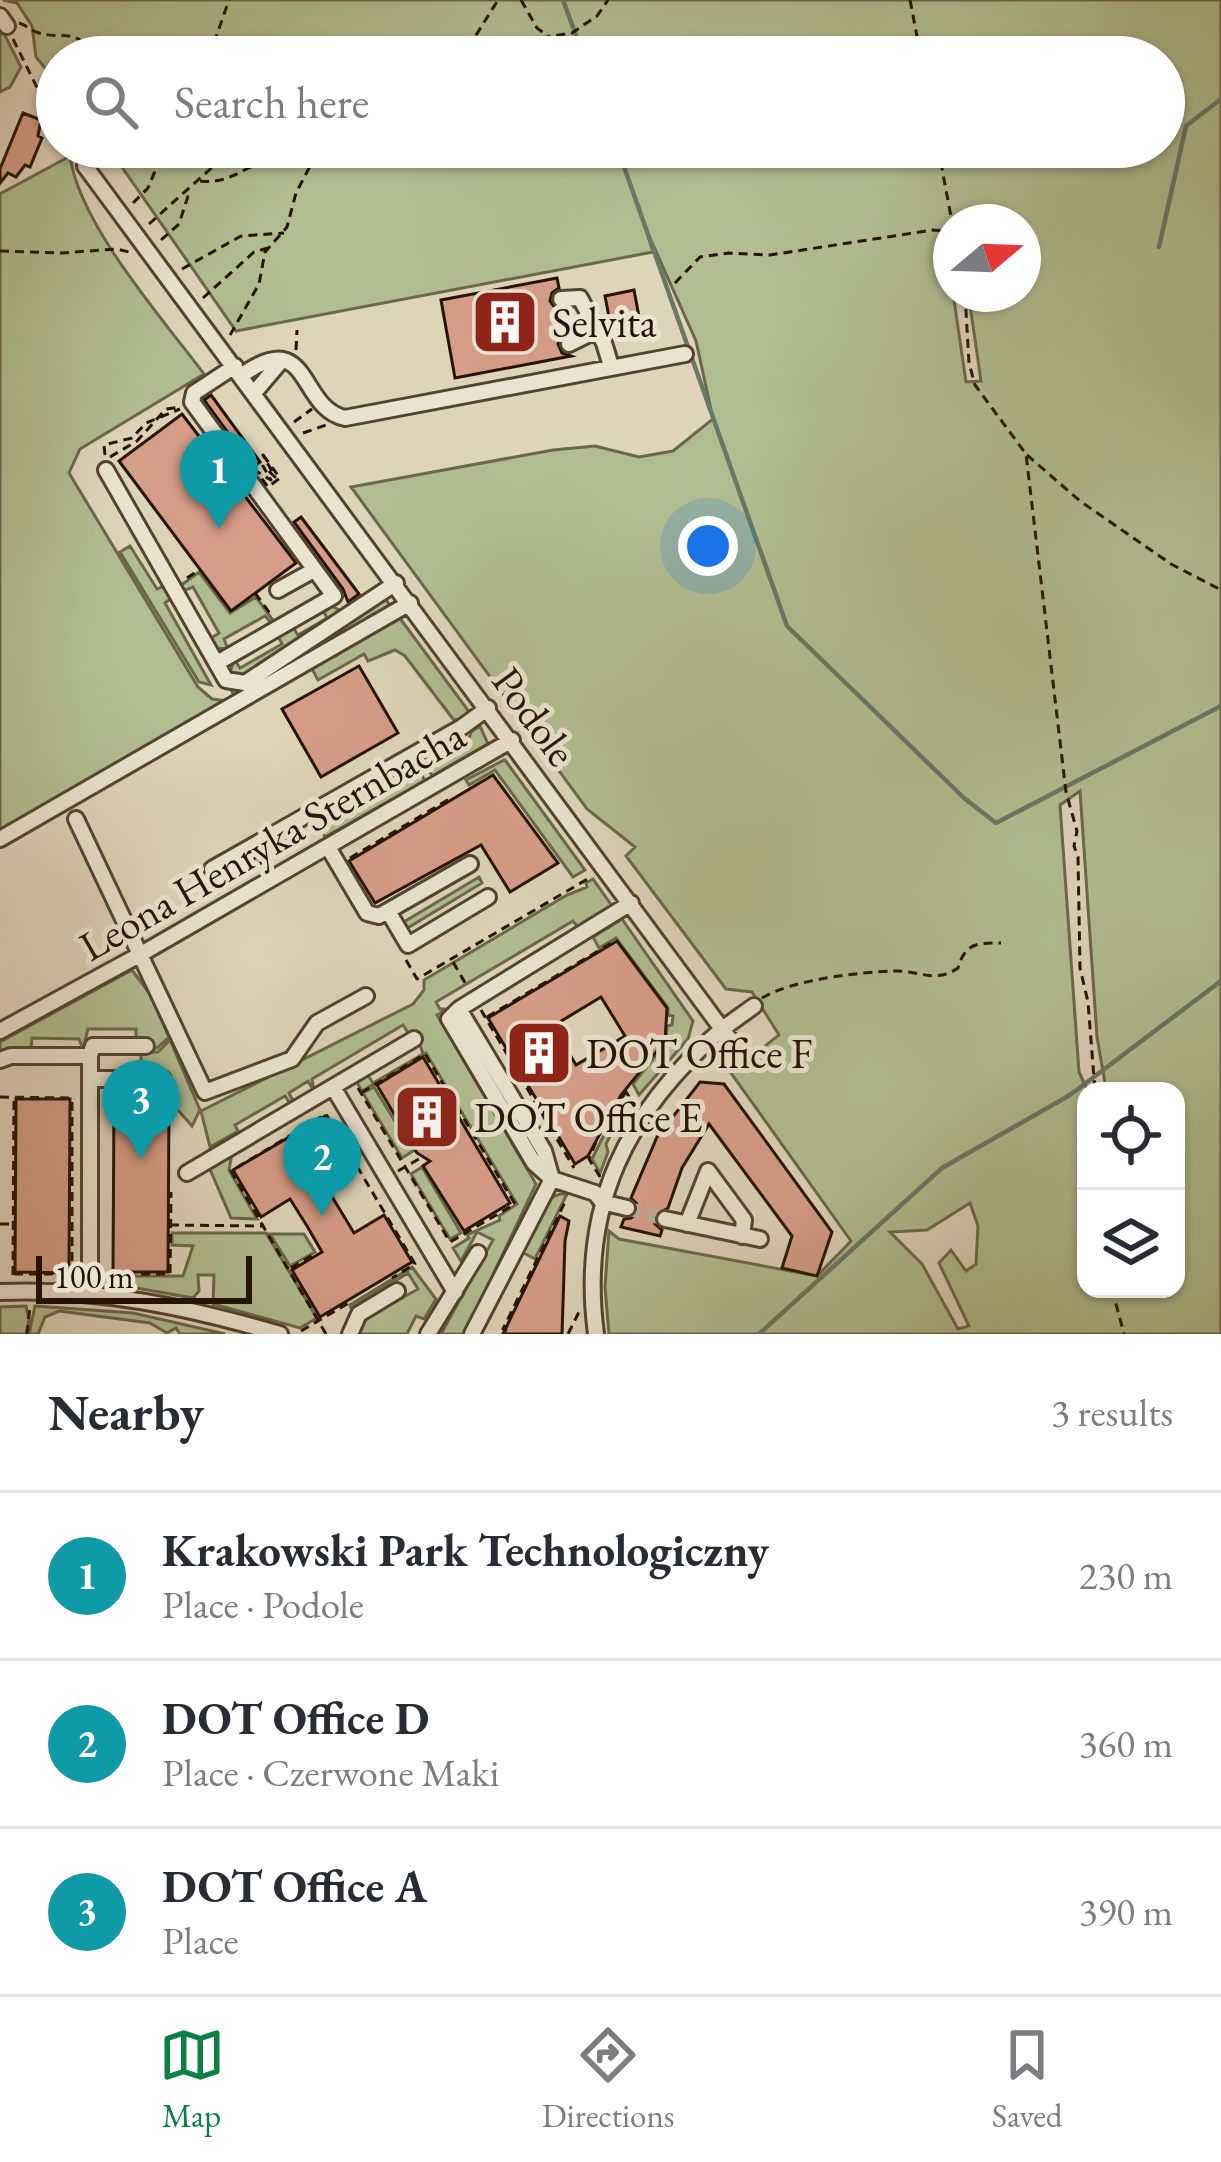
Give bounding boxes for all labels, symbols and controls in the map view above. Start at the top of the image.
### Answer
search box [36,36,1185,168]
icon: search [78,69,144,135]
text: Search here [174,73,369,131]
north arrow [933,204,1041,312]
building icon: Selvita [470,287,540,357]
place label: Selvita [552,295,657,350]
pin: 1 [180,430,258,529]
your location [678,516,738,576]
street label: Podole [480,656,589,777]
street label: Leona Henryka Sternbacha [69,707,475,973]
building icon: DOT Office F [504,1018,574,1088]
place label: DOT Office F [586,1026,813,1081]
pin: 3 [102,1060,180,1159]
building icon: DOT Office E [392,1082,462,1152]
map controls [1077,1082,1185,1298]
button: locate [1077,1082,1185,1190]
place label: DOT Office E [474,1090,703,1145]
pin: 2 [283,1117,361,1216]
button: layers [1077,1190,1185,1298]
scale bar [36,1250,252,1303]
text: 100 m [54,1255,134,1298]
text: Nearby [48,1379,204,1445]
text: 3 results [1051,1387,1173,1438]
text: Krakowski Park Technologiczny [162,1521,769,1579]
text: 1 [77,1550,97,1601]
text: 230 m [1079,1550,1173,1601]
text: Place · Podole [162,1579,364,1630]
text: DOT Office D [162,1689,429,1747]
text: 2 [77,1718,97,1769]
text: 360 m [1079,1718,1173,1769]
text: Place · Czerwone Maki [162,1747,499,1798]
text: DOT Office A [162,1857,427,1915]
text: 3 [77,1886,97,1937]
text: 390 m [1079,1886,1173,1937]
text: Place [162,1915,239,1966]
tab: Map [159,2022,225,2137]
tab: Directions [542,2022,675,2137]
tab: Saved [992,2022,1062,2137]

